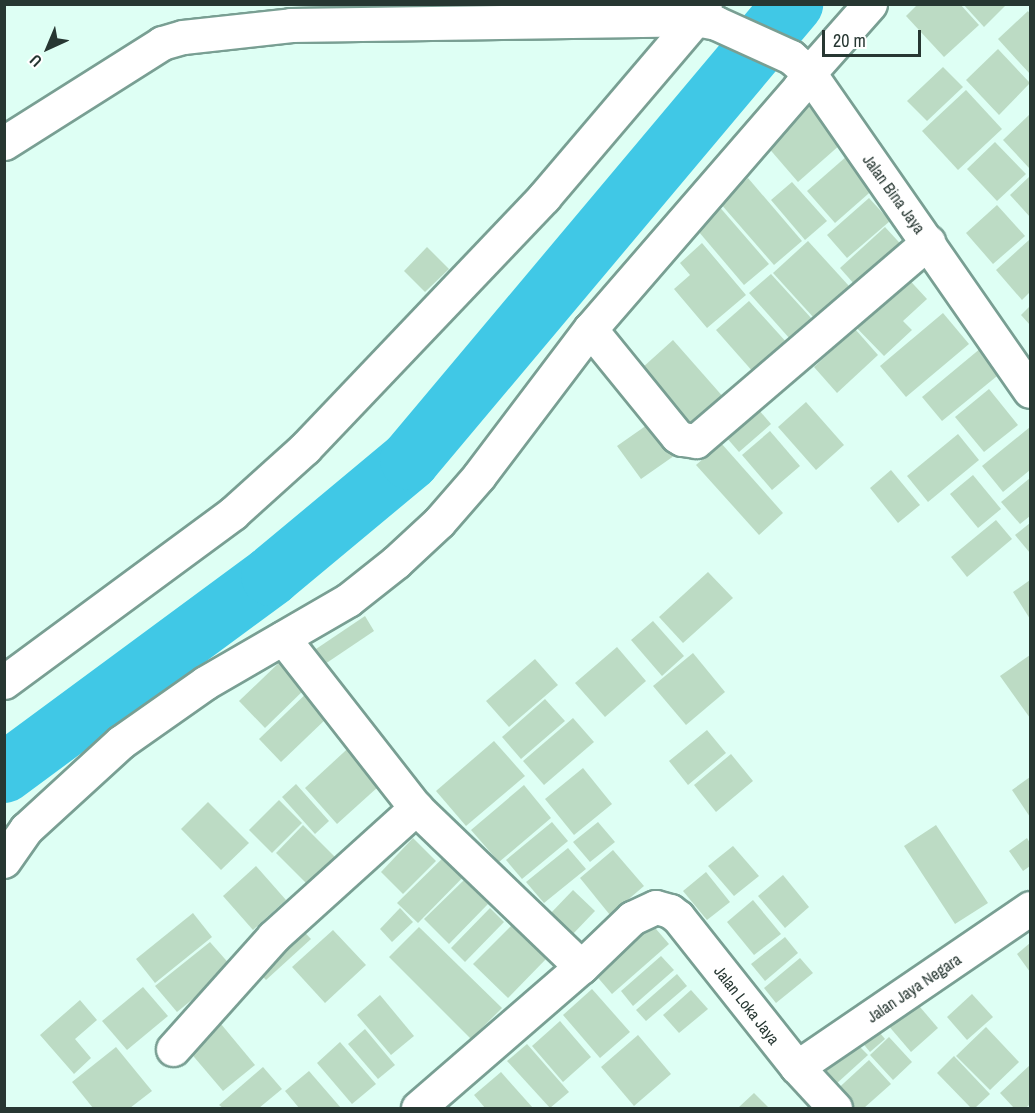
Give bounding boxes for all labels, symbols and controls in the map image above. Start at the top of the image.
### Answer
north arrow [18,18,78,78]
scale bar [825,18,924,56]
text: 20 m [833,28,866,53]
text: U [24,50,47,72]
street label: Jalan Bina Jaya [859,151,929,237]
street label: Jalan Jaya Negara [863,949,965,1027]
street label: Jalan Loka Jaya [710,962,784,1048]

